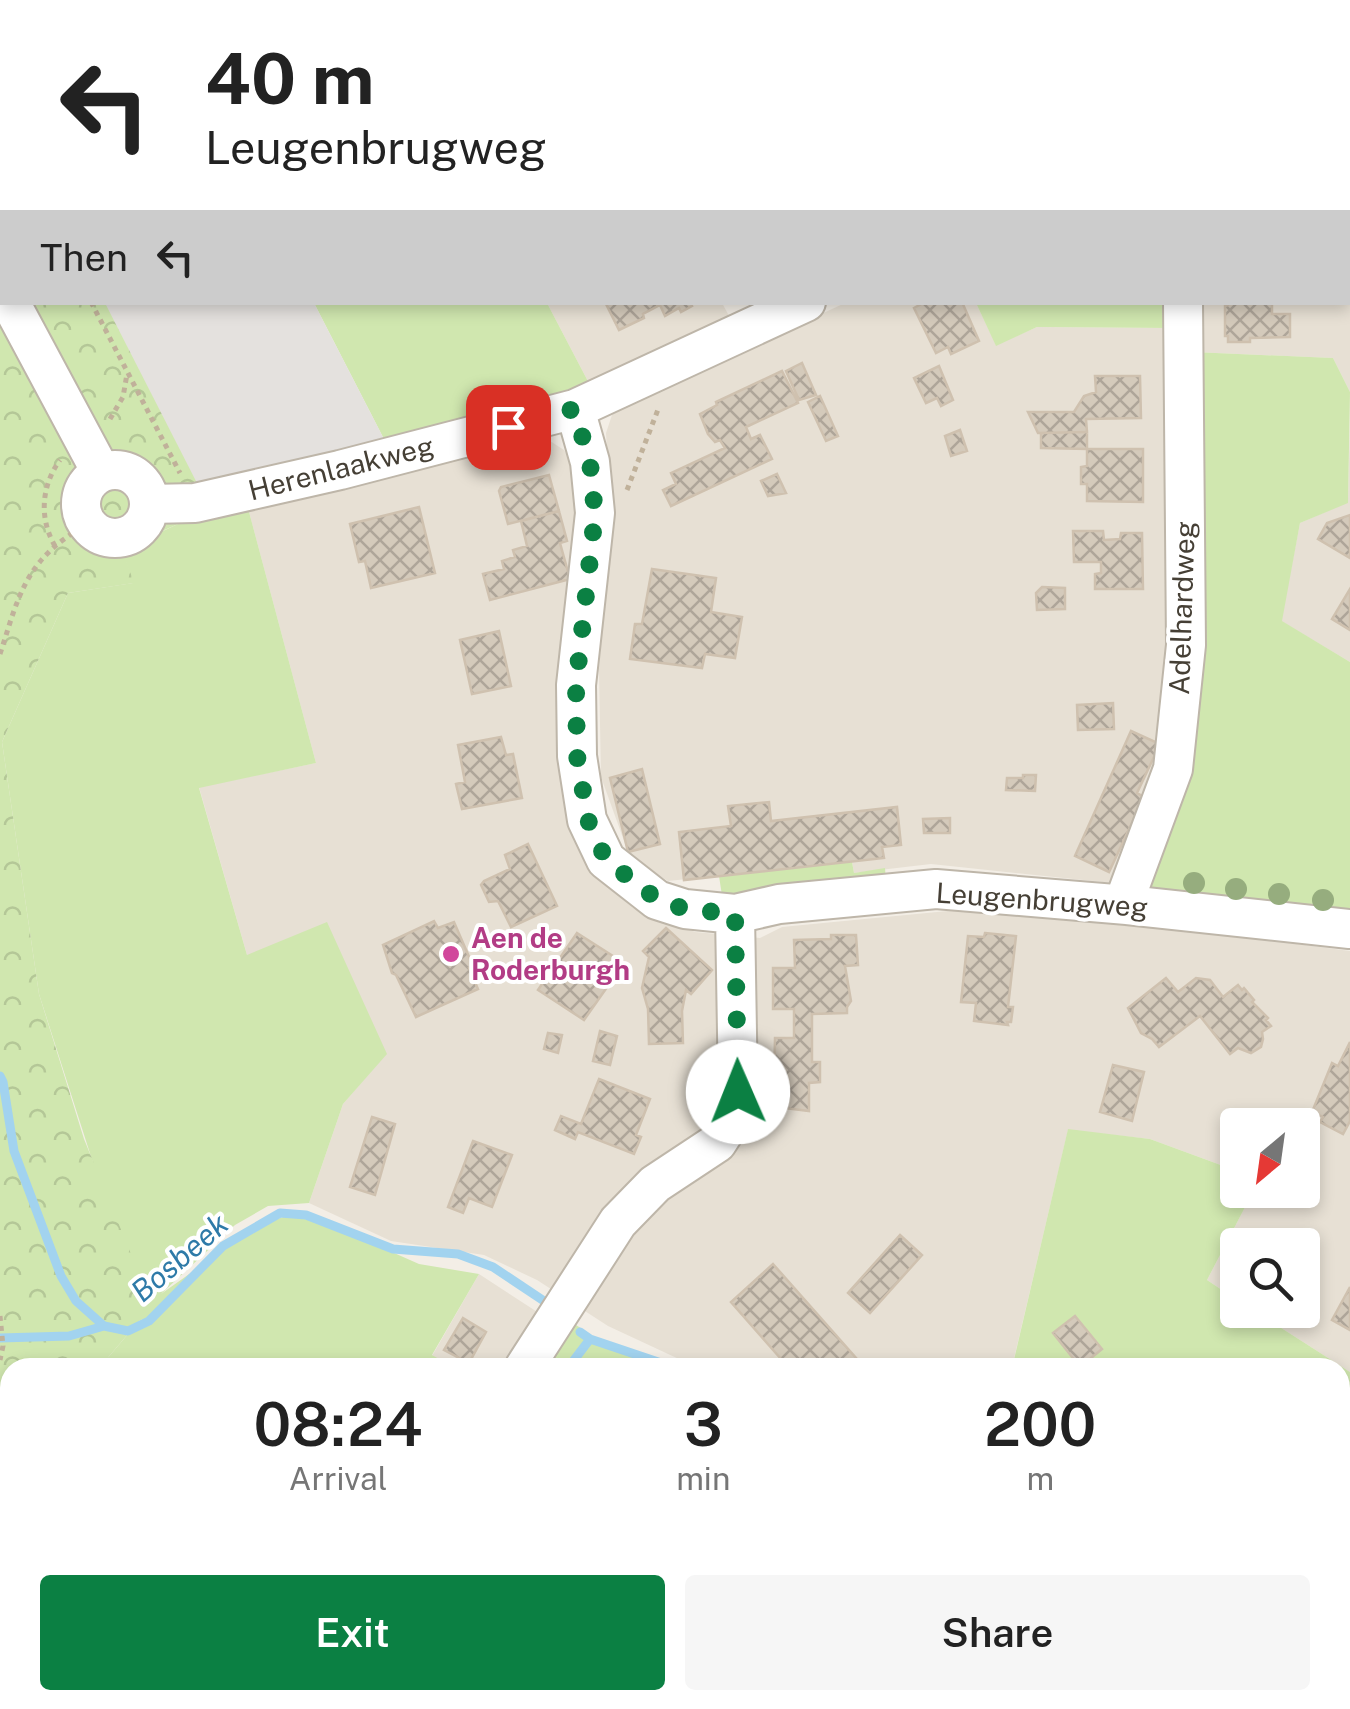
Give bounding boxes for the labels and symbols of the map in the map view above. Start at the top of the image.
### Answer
pin [466,385,551,470]
street label: Herenlaakweg [245,429,437,507]
street label: Adelhardweg [1162,520,1201,696]
street label: Leugenbrugweg [935,876,1149,923]
place label: Aen de Roderburgh [471,921,630,986]
marker: Aen de Roderburgh [440,943,462,965]
position arrow [686,1040,790,1144]
north arrow [1220,1108,1320,1208]
water label: Bosbeek [124,1205,236,1309]

